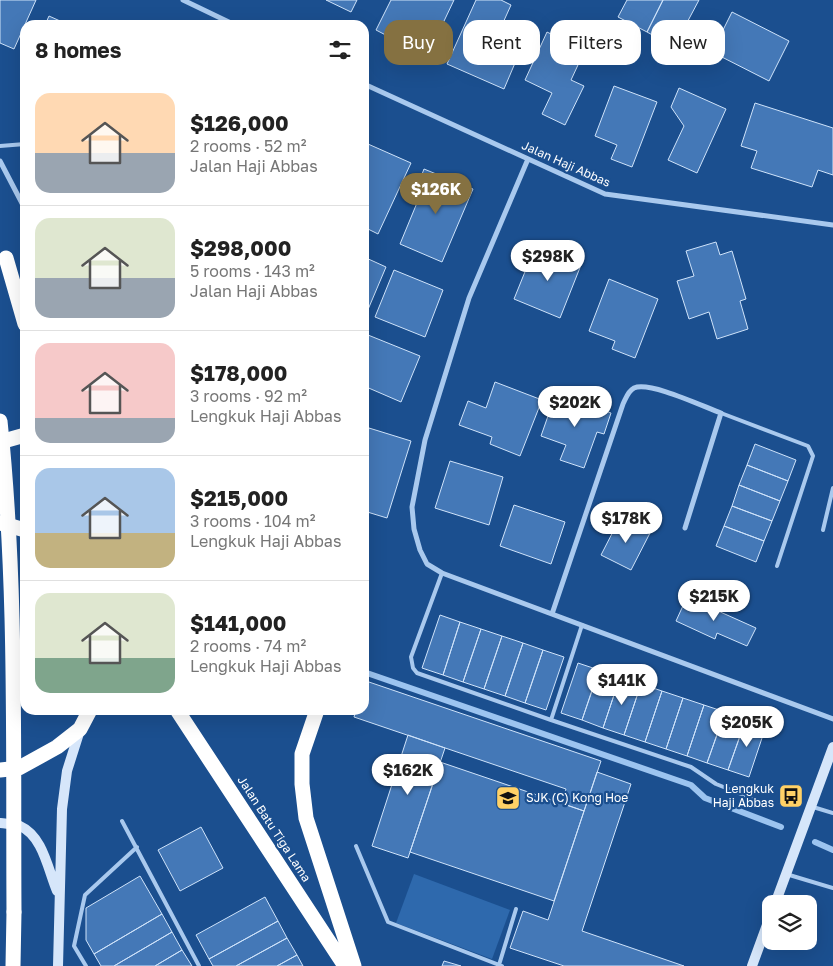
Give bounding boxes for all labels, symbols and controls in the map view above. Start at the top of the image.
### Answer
chip: Buy [384,20,453,65]
chip: Rent [463,20,540,65]
chip: Filters [550,20,641,65]
chip: New [651,20,725,65]
icon: filters [326,36,354,64]
text: 8 homes [35,37,122,63]
text: $126,000 [190,110,289,136]
icon: home [75,113,135,173]
text: 2 rooms · 52 m² [190,136,306,156]
street label: Jalan Haji Abbas [519,137,613,190]
text: Jalan Haji Abbas [190,156,318,176]
pin: $126K [401,172,471,215]
text: $126K [411,179,461,199]
text: $298,000 [190,235,291,261]
icon: home [75,238,135,298]
pin: $298K [513,240,583,282]
text: $298K [522,246,574,266]
text: 5 rooms · 143 m² [190,261,315,281]
text: Jalan Haji Abbas [190,281,318,301]
text: $178,000 [190,360,287,386]
icon: home [75,363,135,423]
text: 3 rooms · 92 m² [190,386,307,406]
pin: $202K [540,386,610,428]
text: $202K [549,392,601,412]
text: Lengkuk Haji Abbas [190,406,341,426]
text: $215,000 [190,485,288,511]
icon: home [75,488,135,548]
pin: $178K [591,502,661,544]
text: $178K [601,508,651,528]
text: 3 rooms · 104 m² [190,511,315,531]
text: Lengkuk Haji Abbas [190,531,341,551]
pin: $215K [679,580,749,622]
text: $215K [689,586,739,606]
text: $141,000 [190,610,287,636]
icon: home [75,613,135,673]
text: 2 rooms · 74 m² [190,636,306,656]
text: Lengkuk Haji Abbas [190,656,341,676]
pin: $141K [587,664,657,706]
text: $141K [598,670,646,690]
pin: $205K [712,706,782,748]
text: $205K [721,712,773,732]
pin: $162K [373,754,443,796]
text: $162K [383,760,433,780]
street label: Jalan Batu Tiga Lama [235,773,314,884]
place label: Lengkuk Haji Abbas [713,781,774,810]
bus stop icon: Lengkuk Haji Abbas [778,783,804,809]
school or university icon: SJK (C) Kong Hoe [495,785,521,811]
place label: SJK (C) Kong Hoe [526,790,628,805]
map controls [762,895,817,950]
button: layers [762,895,817,950]

